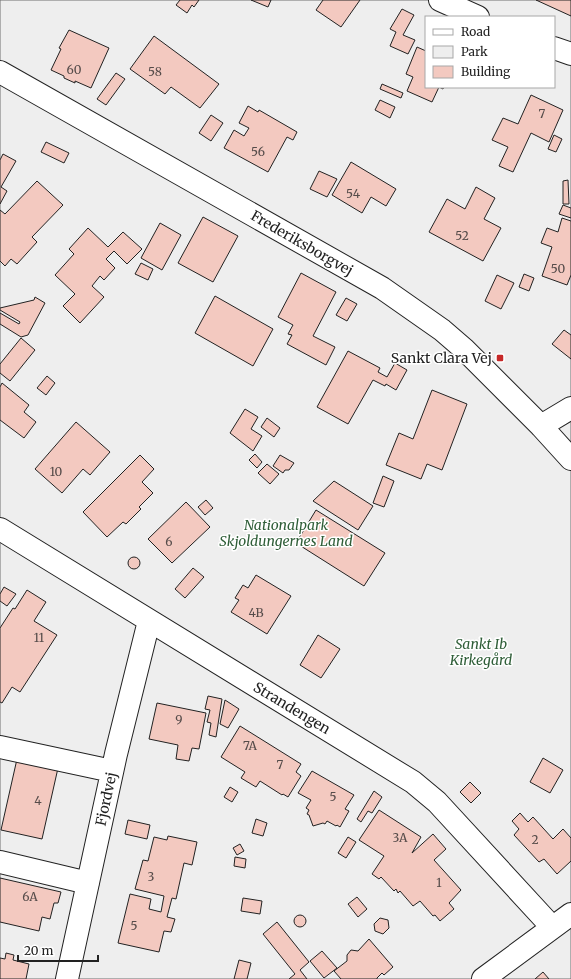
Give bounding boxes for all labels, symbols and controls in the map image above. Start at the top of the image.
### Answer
legend [425,16,555,88]
text: Road [461,24,490,39]
text: Park [461,44,488,59]
house number: 60 [67,62,82,77]
house number: 58 [148,64,162,79]
text: Building [461,64,511,79]
house number: 7 [539,106,546,121]
house number: 56 [251,144,265,159]
house number: 54 [346,186,361,201]
street label: Frederiksborgvej [248,206,356,280]
house number: 52 [455,228,469,243]
house number: 50 [551,261,566,276]
place label: Sankt Clara Vej [391,349,492,367]
marker: Sankt Clara Vej [495,353,505,363]
house number: 10 [50,464,63,479]
park label: Nationalpark Skjoldungernes Land [219,516,353,550]
house number: 6 [165,534,173,549]
house number: 4B [248,605,264,620]
house number: 11 [34,630,45,645]
park label: Sankt Ib Kirkegård [449,635,512,669]
street label: Strandengen [250,678,334,738]
house number: 9 [175,712,183,727]
house number: 7A [243,738,258,753]
house number: 7 [277,757,284,772]
street label: Fjordvej [92,770,120,828]
house number: 5 [329,789,337,804]
house number: 4 [34,793,42,808]
house number: 3A [392,830,408,845]
house number: 2 [531,832,539,847]
house number: 3 [148,869,155,884]
house number: 1 [436,875,442,890]
house number: 6A [22,889,38,904]
house number: 5 [130,918,138,933]
scale bar [18,937,98,963]
text: 20 m [24,943,53,958]

